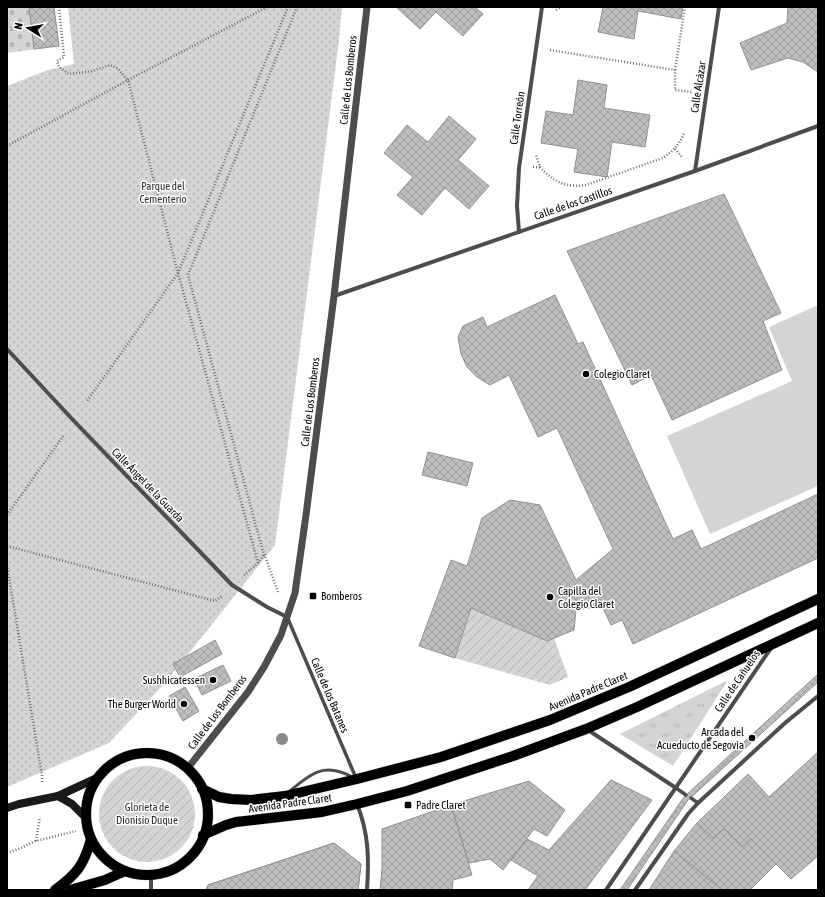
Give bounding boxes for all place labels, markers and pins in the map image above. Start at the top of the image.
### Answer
place label: Colegio Claret [594,368,650,380]
marker: Colegio Claret [581,369,591,379]
place label: Capilla del Colegio Claret [558,585,614,610]
place label: Bomberos [321,590,362,602]
marker: Bomberos [308,591,318,601]
marker: Capilla del Colegio Claret [545,592,555,602]
place label: Sushhicatessen [143,674,205,686]
marker: Sushhicatessen [208,675,218,685]
place label: The Burger World [108,698,176,710]
marker: The Burger World [179,699,189,709]
place label: Arcada del Acueducto de Segovia [657,726,744,751]
marker: Arcada del Acueducto de Segovia [747,733,757,743]
place label: Padre Claret [416,799,466,811]
marker: Padre Claret [403,800,413,810]

